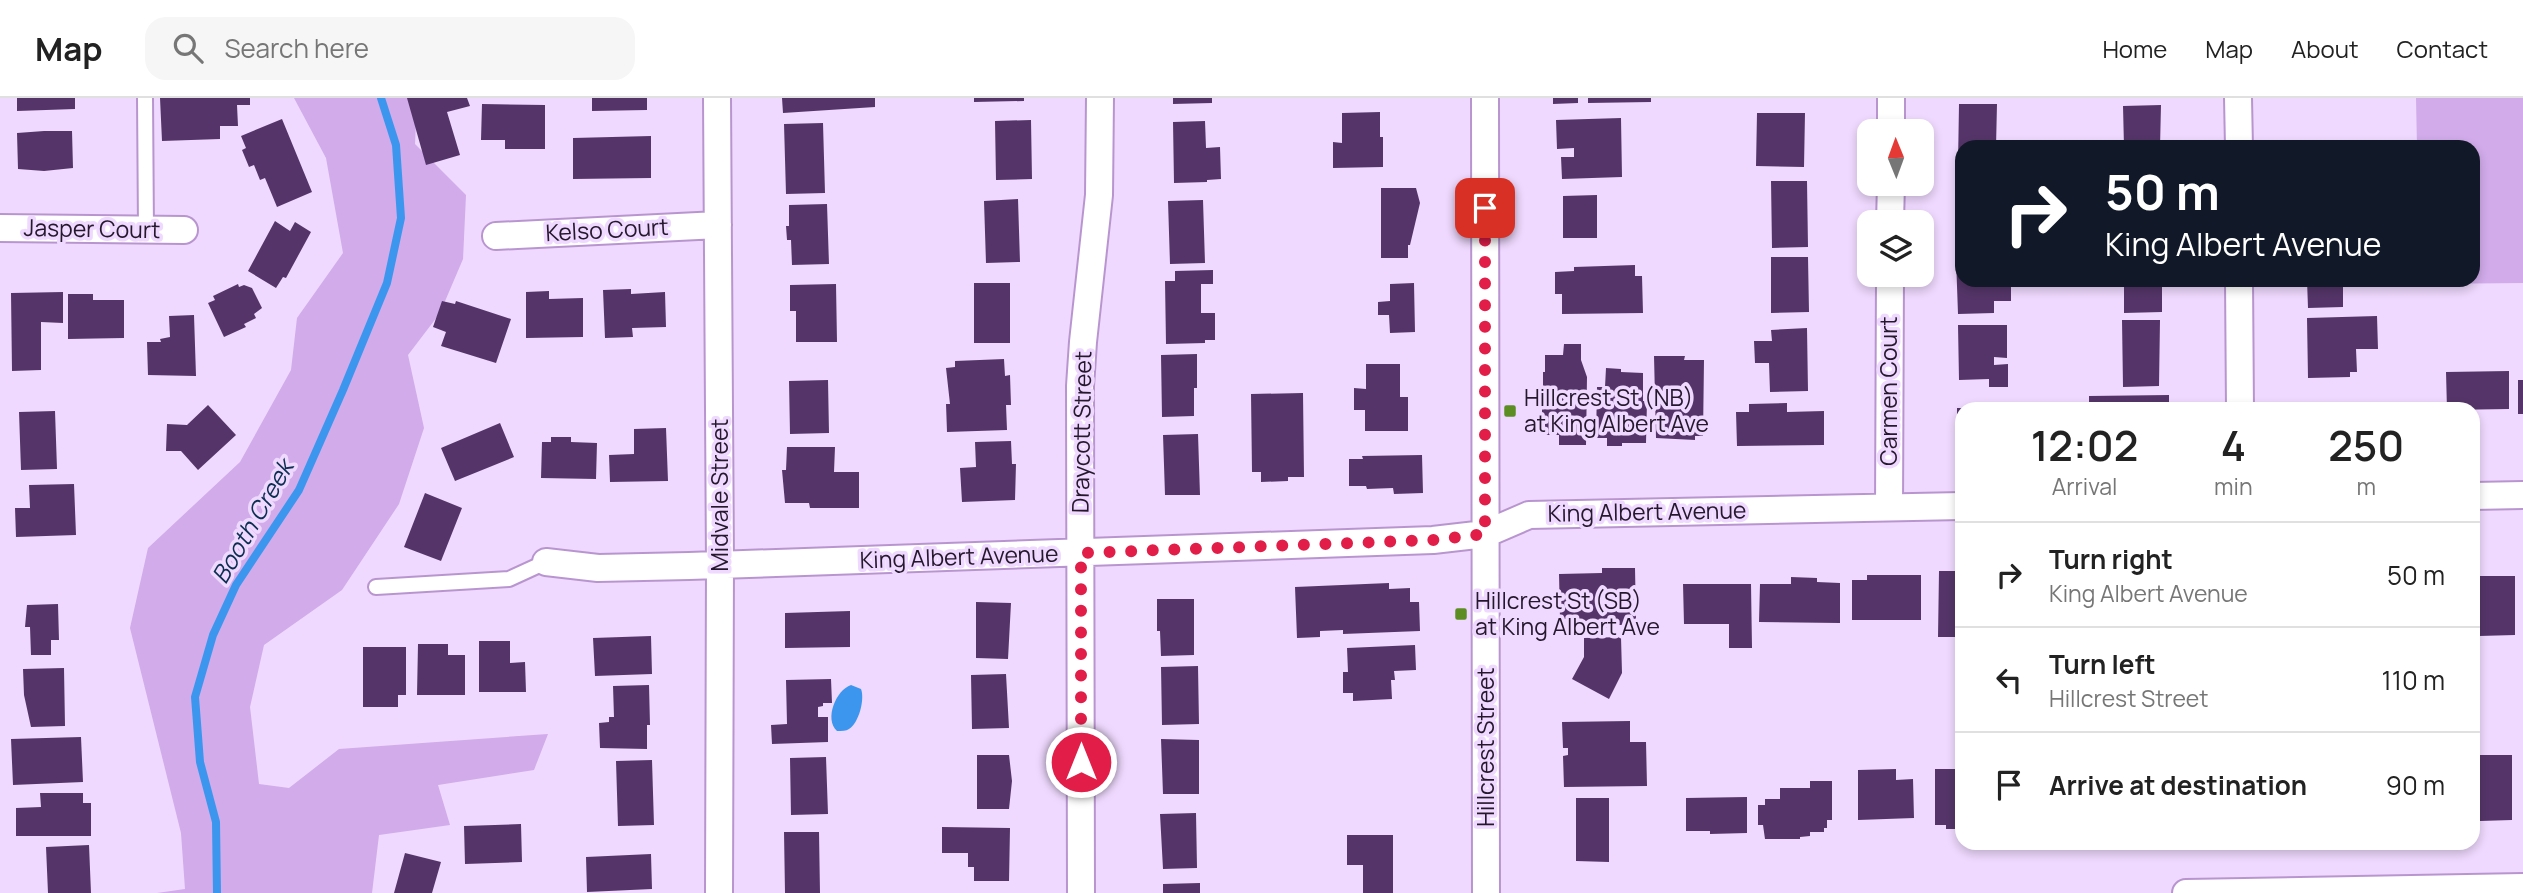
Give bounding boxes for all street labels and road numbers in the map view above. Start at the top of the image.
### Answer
street label: Kelso Court [545,210,669,248]
street label: Jasper Court [23,211,161,245]
street label: Carmen Court [1872,316,1904,466]
street label: Draycott Street [1064,351,1098,513]
street label: Midvale Street [703,418,735,572]
street label: King Albert Avenue [1547,493,1747,529]
street label: King Albert Avenue [859,537,1059,575]
street label: Hillcrest Street [1469,667,1501,827]

